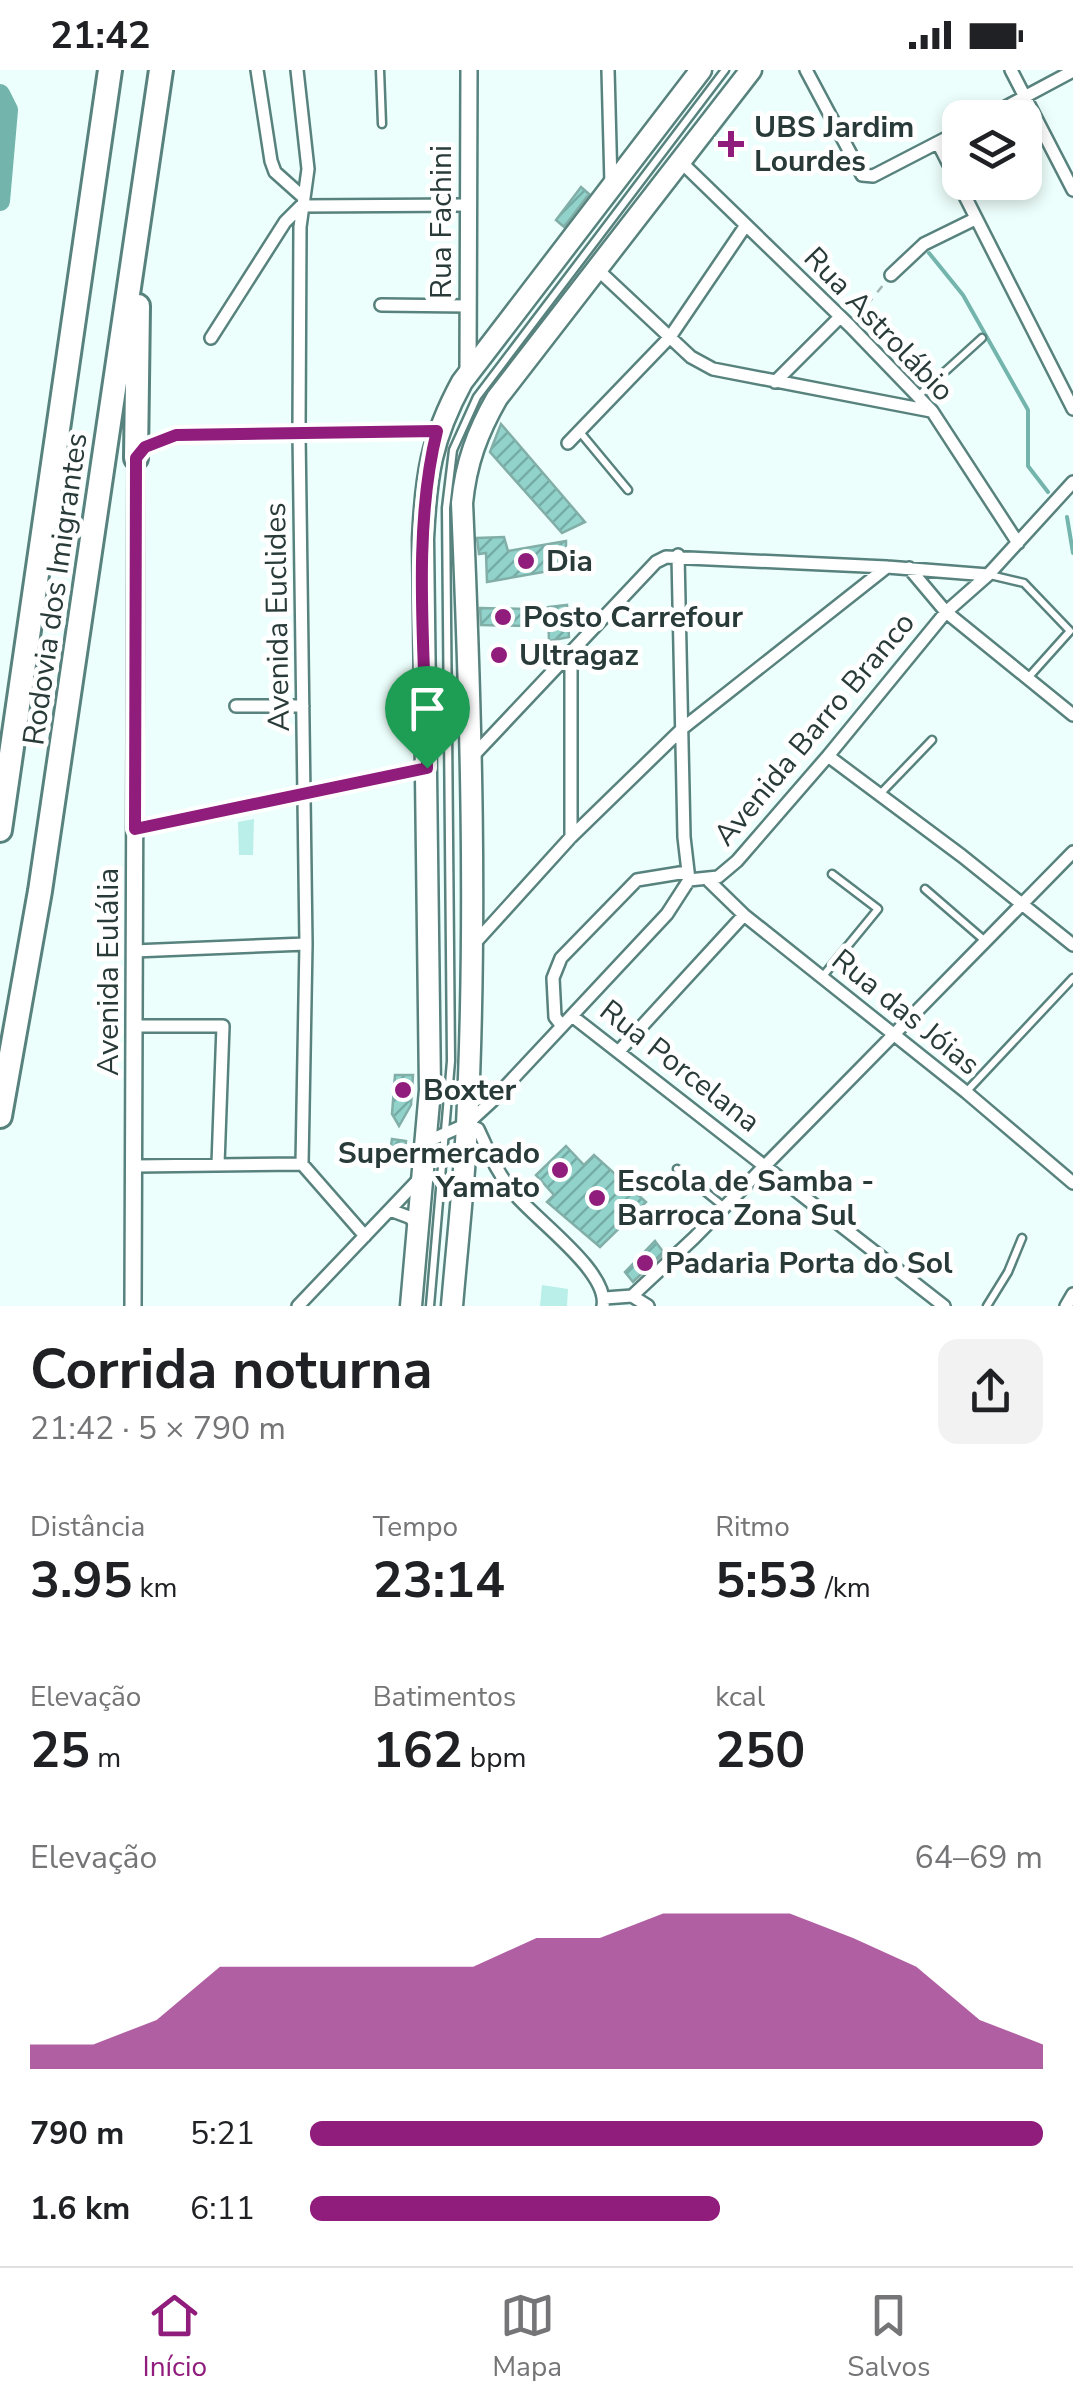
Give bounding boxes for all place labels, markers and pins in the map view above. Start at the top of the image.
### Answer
place label: UBS Jardim Lourdes [754,107,914,182]
marker: UBS Jardim Lourdes [718,131,744,157]
place label: Dia [546,541,593,582]
marker: Dia [515,550,537,572]
place label: Posto Carrefour [523,597,743,638]
marker: Posto Carrefour [492,606,514,628]
place label: Ultragaz [519,635,639,676]
marker: Ultragaz [488,644,510,666]
pin [385,666,470,769]
place label: Boxter [423,1070,517,1111]
marker: Boxter [392,1079,414,1101]
place label: Supermercado Yamato [338,1133,540,1208]
marker: Supermercado Yamato [549,1159,571,1181]
place label: Escola de Samba - Barroca Zona Sul [617,1161,874,1236]
marker: Escola de Samba - Barroca Zona Sul [586,1187,608,1209]
place label: Padaria Porta do Sol [665,1243,953,1284]
marker: Padaria Porta do Sol [634,1252,656,1274]

